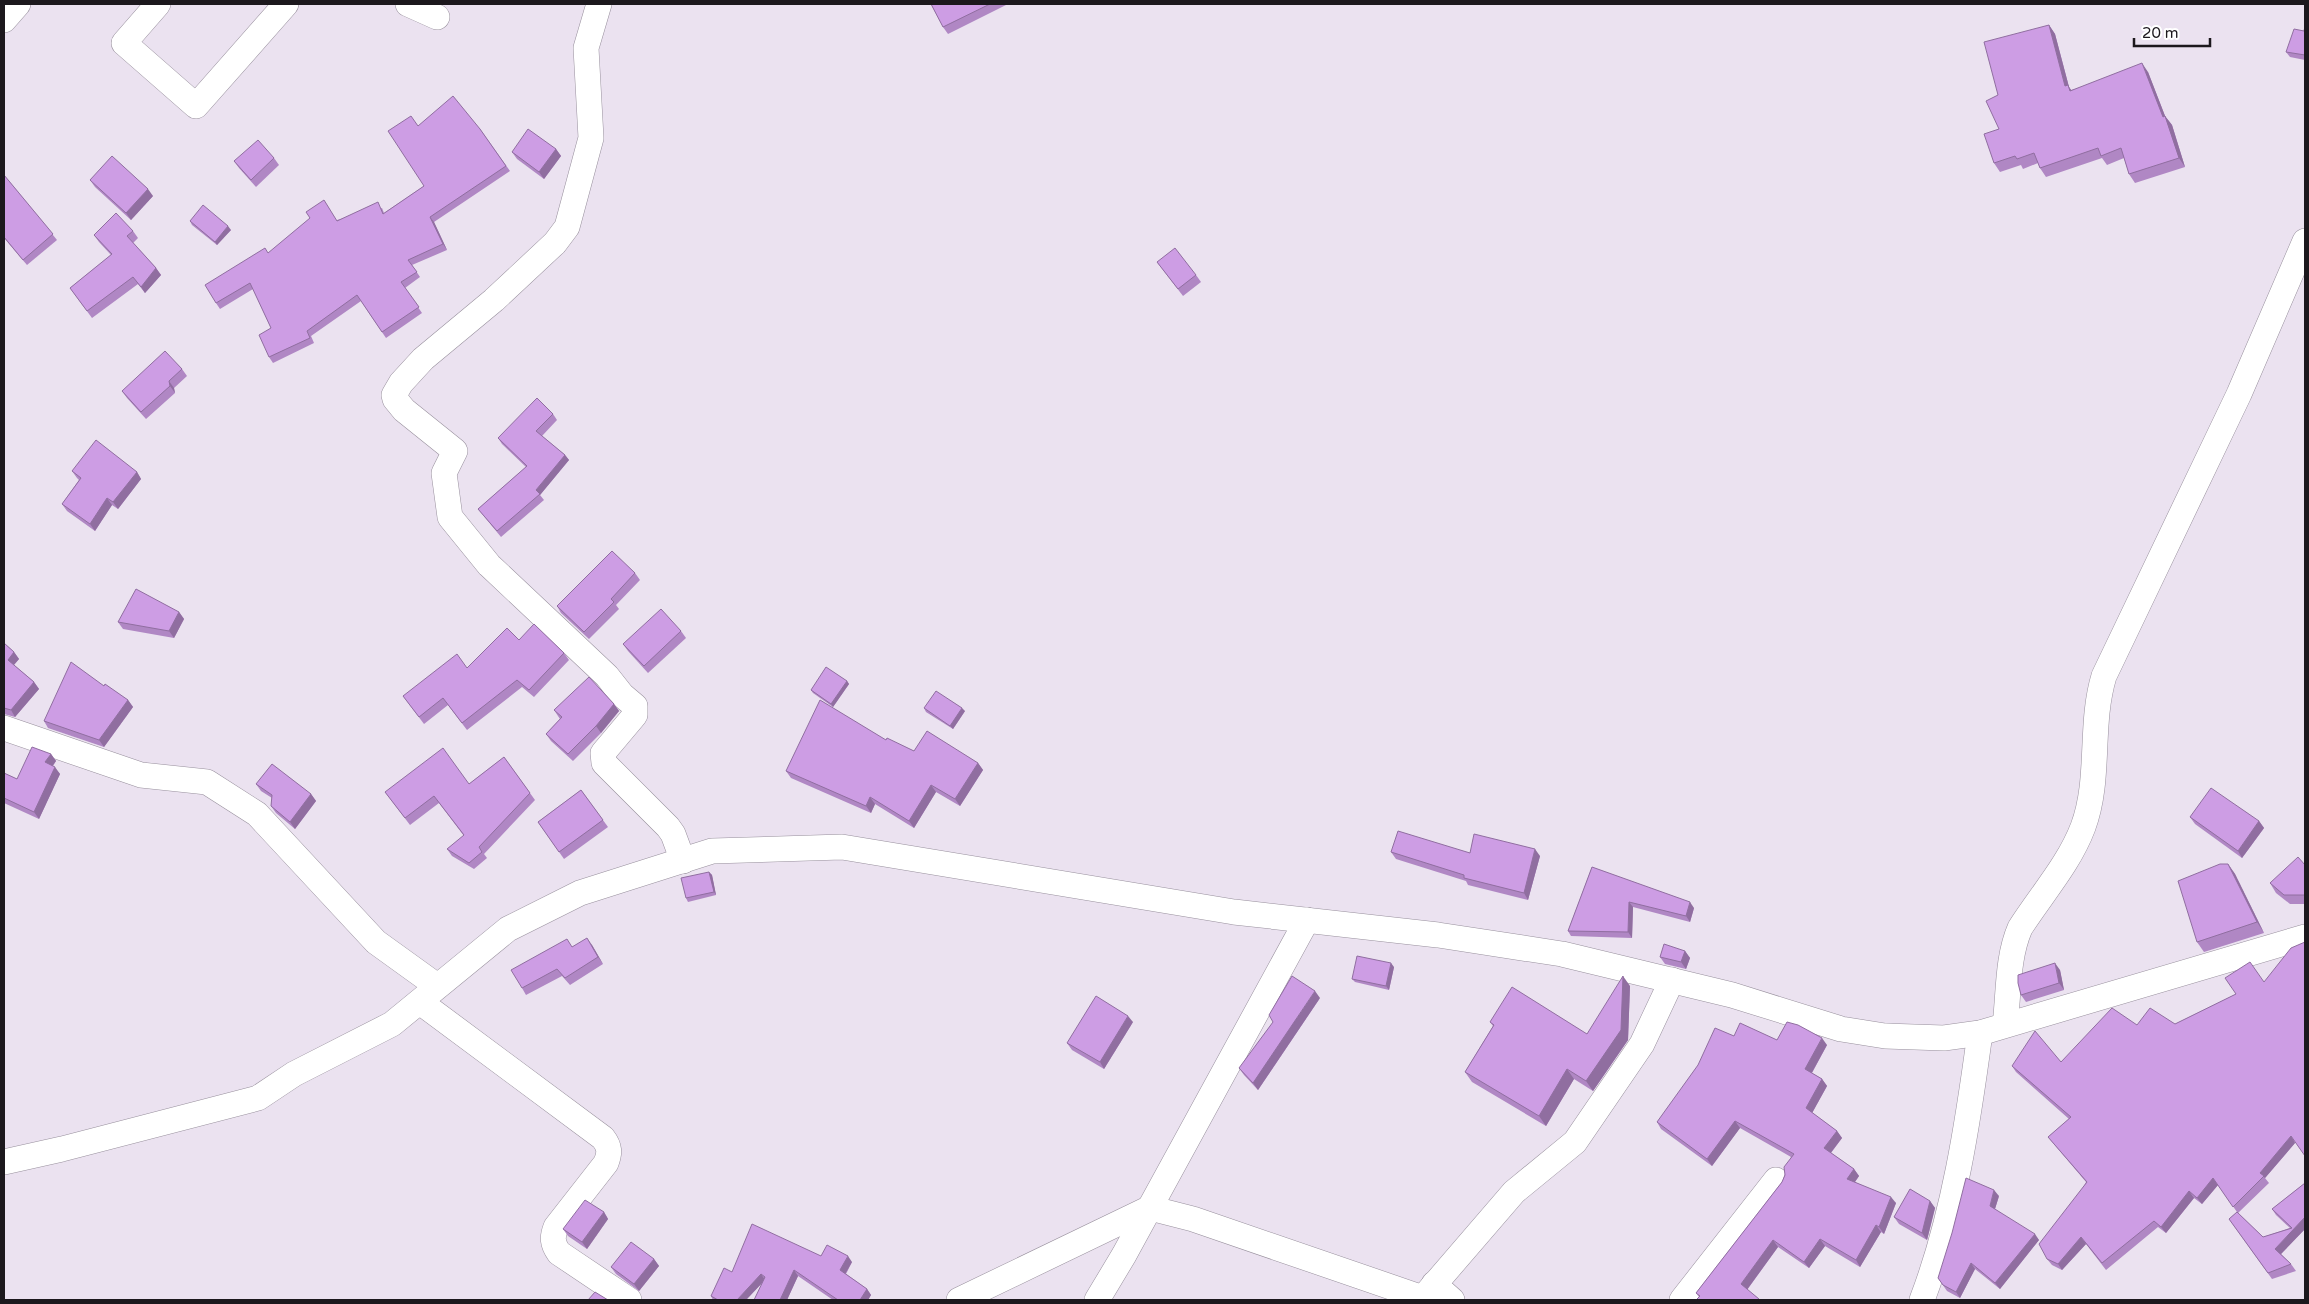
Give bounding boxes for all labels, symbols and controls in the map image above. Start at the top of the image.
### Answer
scale bar [2134,15,2210,47]
text: 20 m [2142,24,2179,42]

